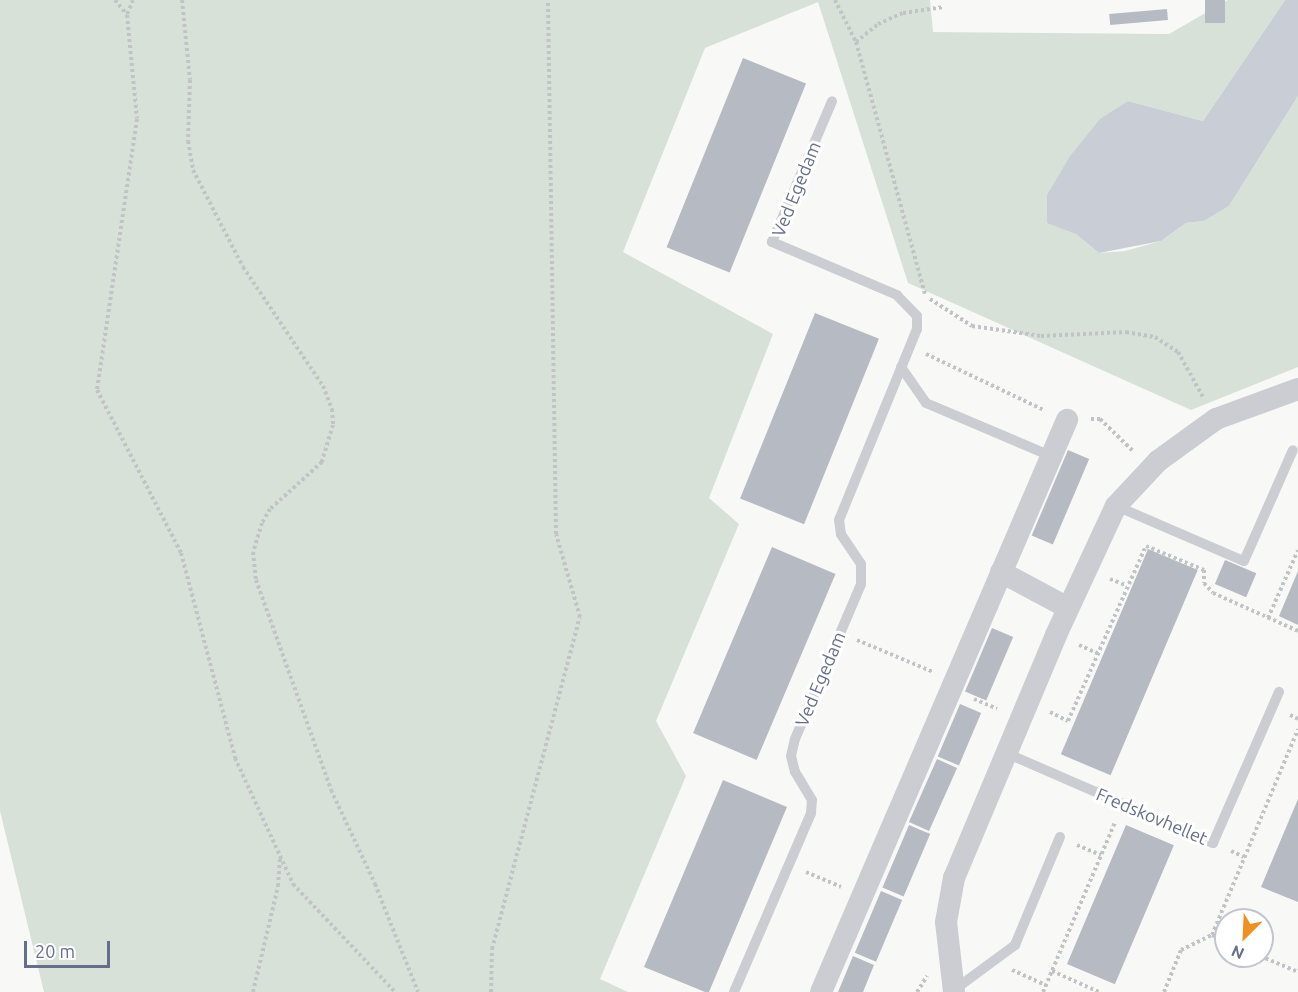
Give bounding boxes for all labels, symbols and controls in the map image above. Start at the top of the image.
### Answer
street label: Ved Egedam [767,138,825,240]
street label: Ved Egedam [790,628,850,730]
street label: Fredskovhellet [1093,783,1211,849]
north arrow [1214,908,1274,968]
scale bar [27,929,112,967]
text: 20 m [35,941,75,961]
text: N [1228,942,1247,963]

